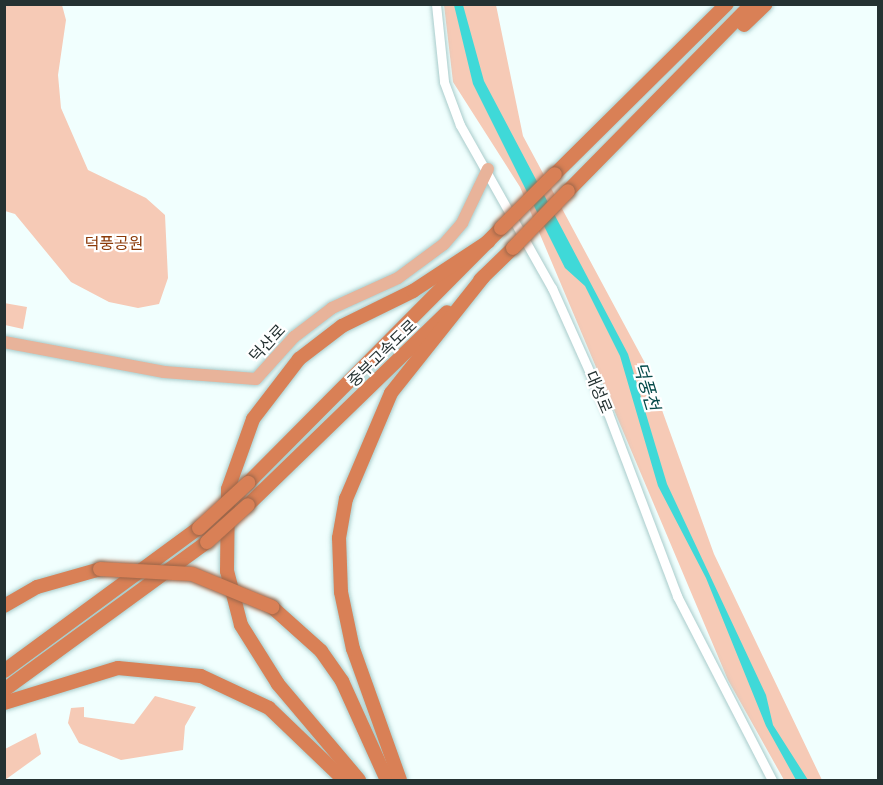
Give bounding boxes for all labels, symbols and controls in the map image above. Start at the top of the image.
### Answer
park label: 덕풍공원 [85,233,143,253]
street label: 중부고속도로 [344,315,420,391]
street label: 덕산로 [245,320,289,366]
water label: 덕풍천 [629,359,665,413]
street label: 대성로 [582,368,616,416]

